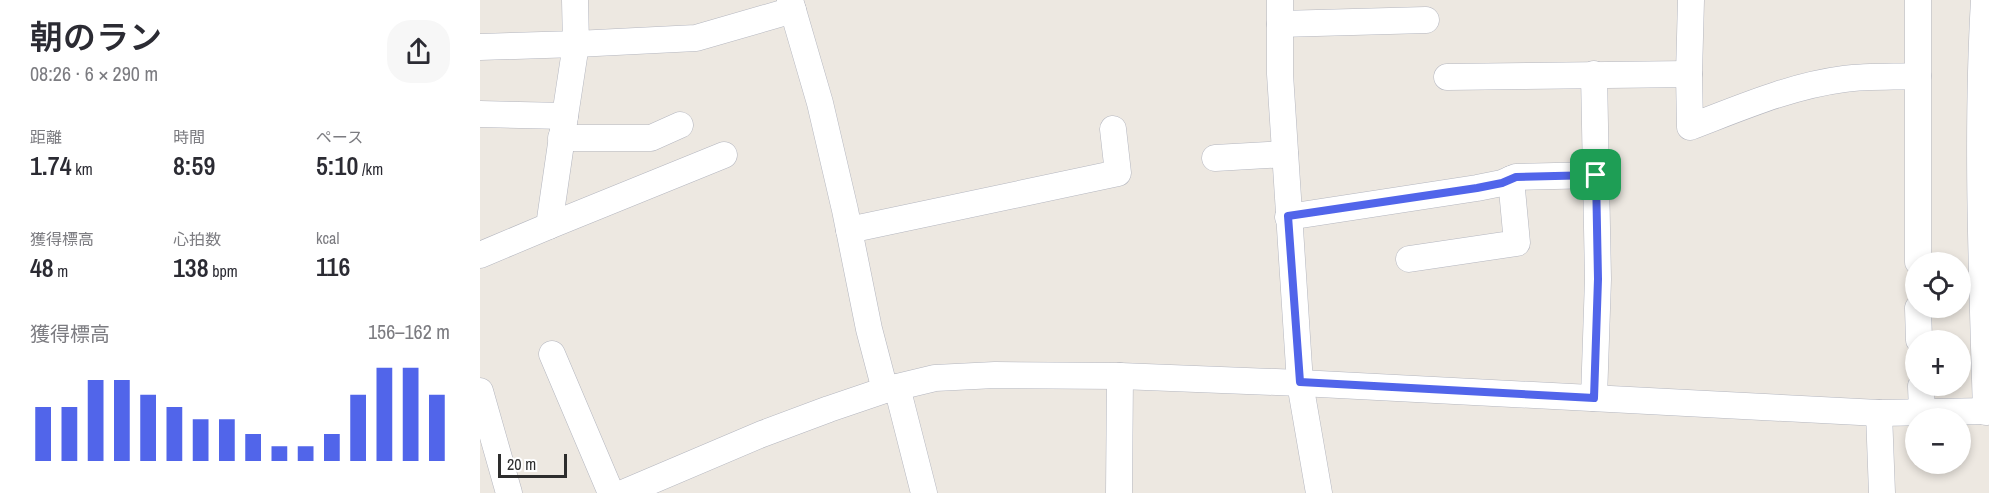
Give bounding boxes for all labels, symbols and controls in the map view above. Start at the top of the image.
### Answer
text: 朝のラン [30,15,162,59]
button: share [387,20,450,83]
text: 08:26 · 6 × 290 m [30,60,158,87]
text: 距離 [30,126,62,148]
text: 時間 [173,126,205,148]
text: ペース [316,126,363,148]
text: 1.74 [30,148,72,183]
text: 8:59 [173,148,215,183]
text: 5:10 [316,148,358,183]
pin [1570,149,1621,200]
text: km [72,158,93,180]
text: /km [358,158,383,180]
icon: arrive [1579,158,1612,191]
text: kcal [316,227,339,249]
text: 獲得標高 [30,228,94,250]
text: 心拍数 [173,228,221,250]
text: 116 [316,249,350,284]
text: 48 [30,250,54,285]
text: 138 [173,250,209,285]
map controls [1905,252,1971,474]
button: locate [1905,252,1971,318]
text: m [54,260,68,282]
text: bpm [209,260,238,282]
text: 156–162 m [368,318,450,345]
text: 獲得標高 [30,320,110,347]
button: + [1905,330,1971,396]
button: − [1905,408,1971,474]
scale bar [498,451,567,478]
text: 20 m [507,453,536,475]

